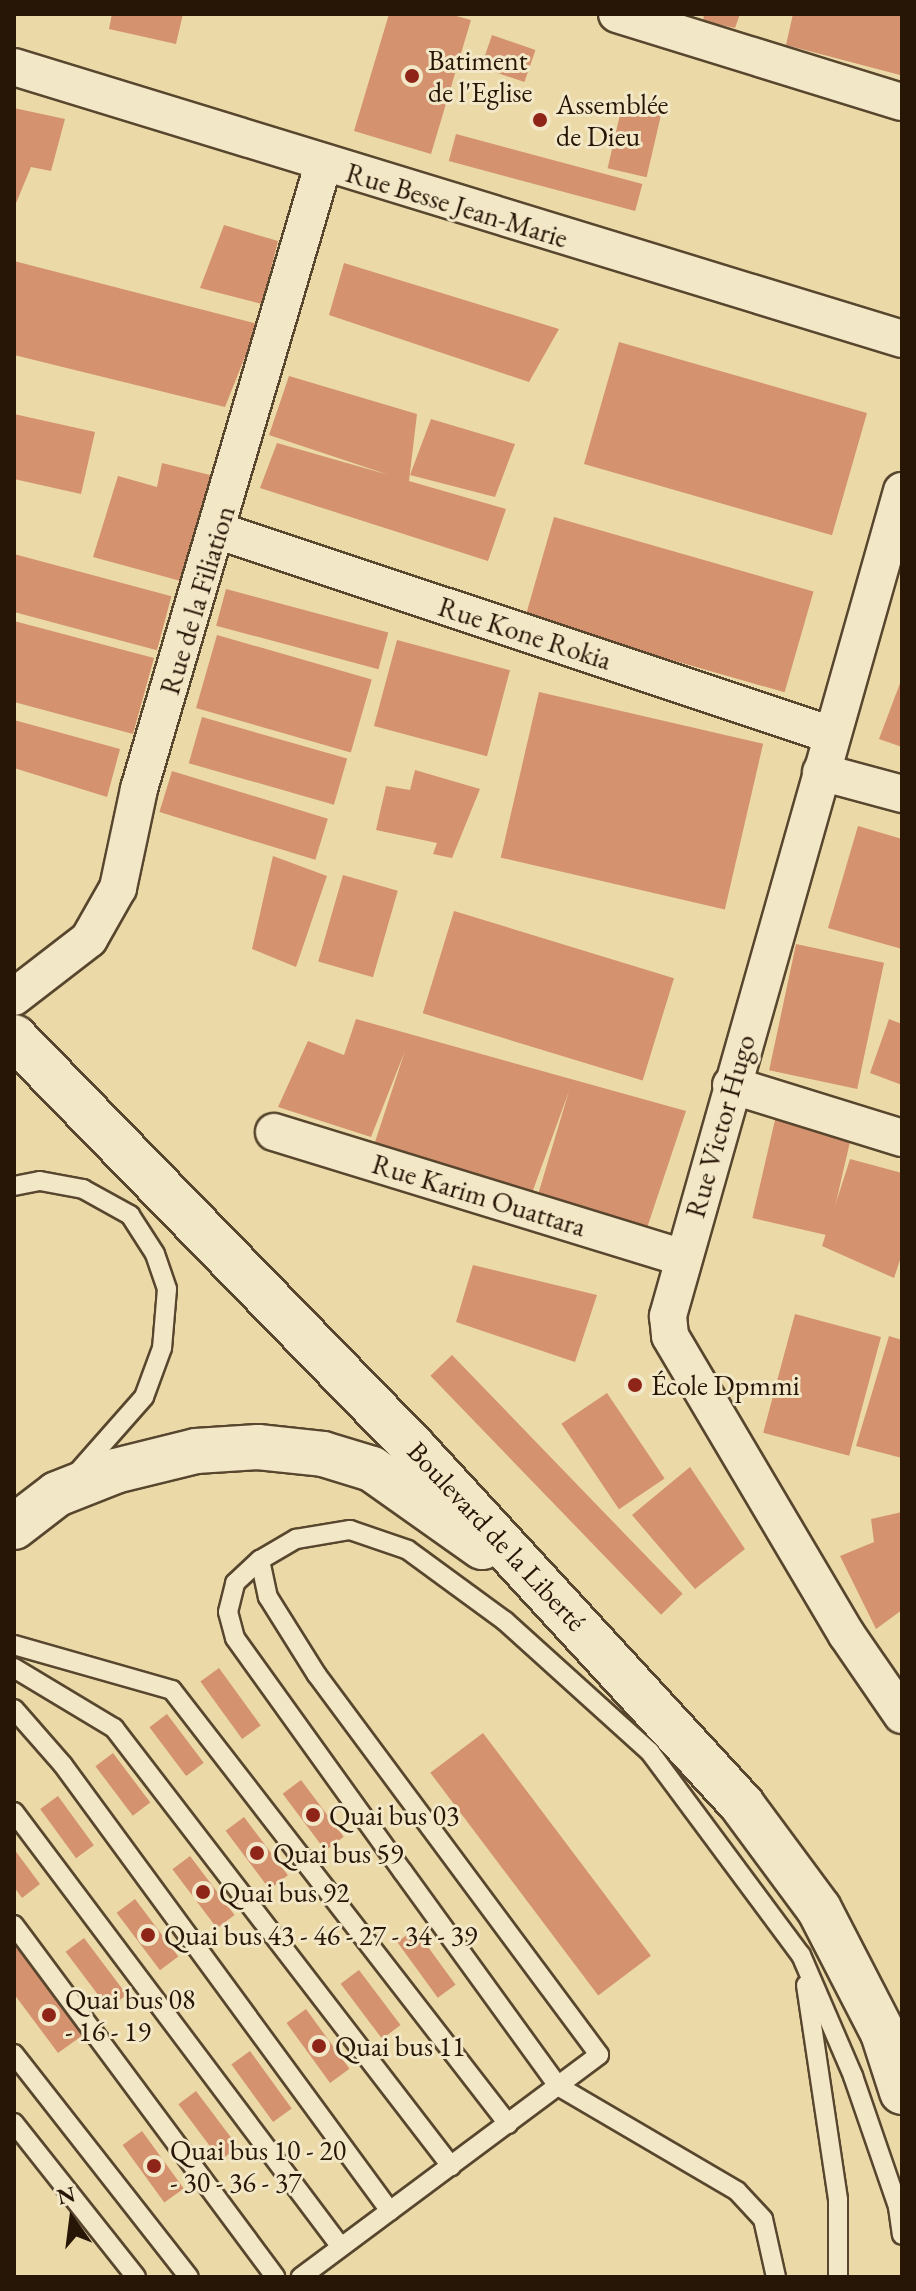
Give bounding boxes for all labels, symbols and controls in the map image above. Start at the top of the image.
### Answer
place label: Batiment de l'Eglise [428,43,533,109]
marker: Batiment de l'Eglise [403,67,421,85]
place label: Assemblée de Dieu [556,87,668,153]
marker: Assemblée de Dieu [531,111,549,129]
street label: Rue Besse Jean-Marie [342,155,572,255]
street label: Rue de la Filiation [152,502,242,698]
street label: Rue Kone Rokia [434,589,616,677]
street label: Rue Victor Hugo [678,1031,762,1221]
street label: Rue Karim Ouattara [368,1147,590,1243]
place label: École Dpmmi [651,1368,800,1402]
marker: École Dpmmi [626,1376,644,1394]
street label: Boulevard de la Liberté [401,1434,593,1638]
place label: Quai bus 03 [329,1798,459,1832]
marker: Quai bus 03 [304,1806,322,1824]
place label: Quai bus 59 [273,1836,403,1870]
marker: Quai bus 59 [248,1844,266,1862]
place label: Quai bus 92 [219,1875,349,1909]
marker: Quai bus 92 [194,1883,212,1901]
place label: Quai bus 43 - 46 - 27 - 34 - 39 [164,1918,477,1952]
marker: Quai bus 43 - 46 - 27 - 34 - 39 [139,1926,157,1944]
place label: Quai bus 08 - 16 - 19 [65,1982,195,2048]
marker: Quai bus 08 - 16 - 19 [40,2006,58,2024]
place label: Quai bus 11 [335,2029,465,2063]
marker: Quai bus 11 [310,2037,328,2055]
place label: Quai bus 10 - 20 - 30 - 36 - 37 [170,2133,346,2199]
marker: Quai bus 10 - 20 - 30 - 36 - 37 [145,2157,163,2175]
north arrow [32,2179,112,2259]
text: N [54,2179,78,2211]

